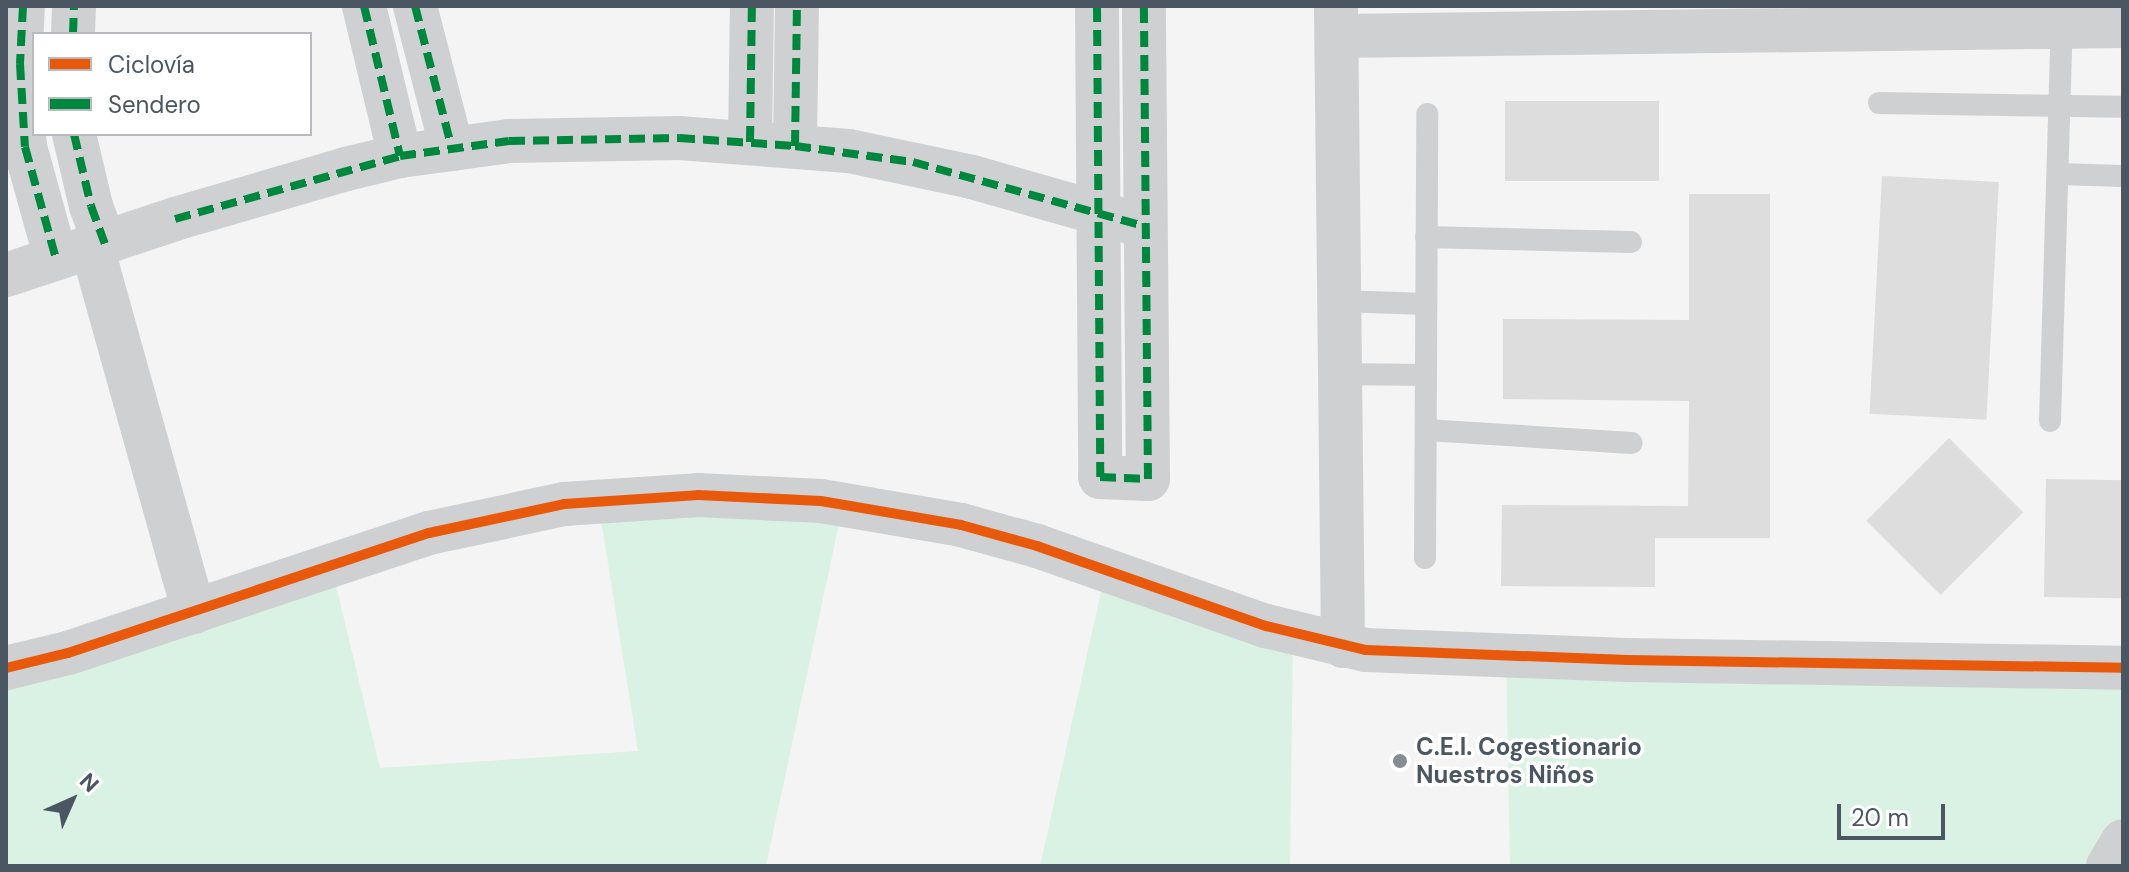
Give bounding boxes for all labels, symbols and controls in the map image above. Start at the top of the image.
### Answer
legend [32,32,312,136]
text: Ciclovía [108,49,195,80]
text: Sendero [108,89,201,120]
place label: C.E.I. Cogestionario Nuestros Niños [1416,733,1642,789]
marker: C.E.I. Cogestionario Nuestros Niños [1391,752,1409,770]
north arrow [32,760,112,840]
text: N [73,767,105,799]
scale bar [1841,788,1949,838]
text: 20 m [1851,802,1909,833]

